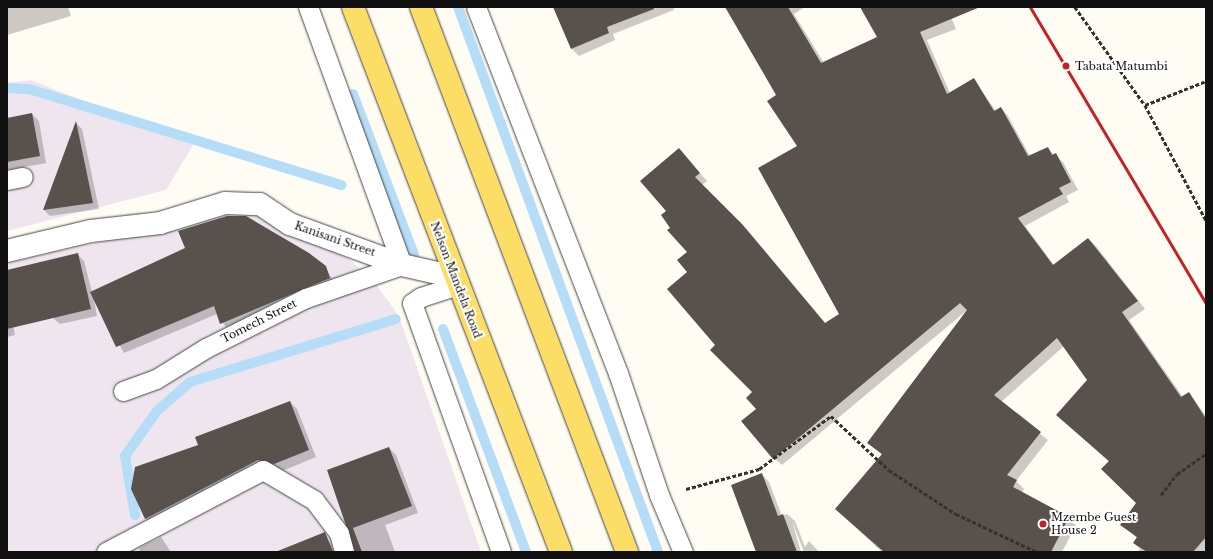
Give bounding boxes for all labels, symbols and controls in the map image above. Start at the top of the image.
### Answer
place label: Tabata Matumbi [1075,59,1168,73]
marker: Tabata Matumbi [1060,60,1072,72]
street label: Kanisani Street [293,219,377,259]
street label: Nelson Mandela Road [428,220,484,340]
street label: Tomech Street [219,296,299,346]
place label: Mzembe Guest House 2 [1051,511,1136,537]
marker: Mzembe Guest House 2 [1038,519,1048,529]

